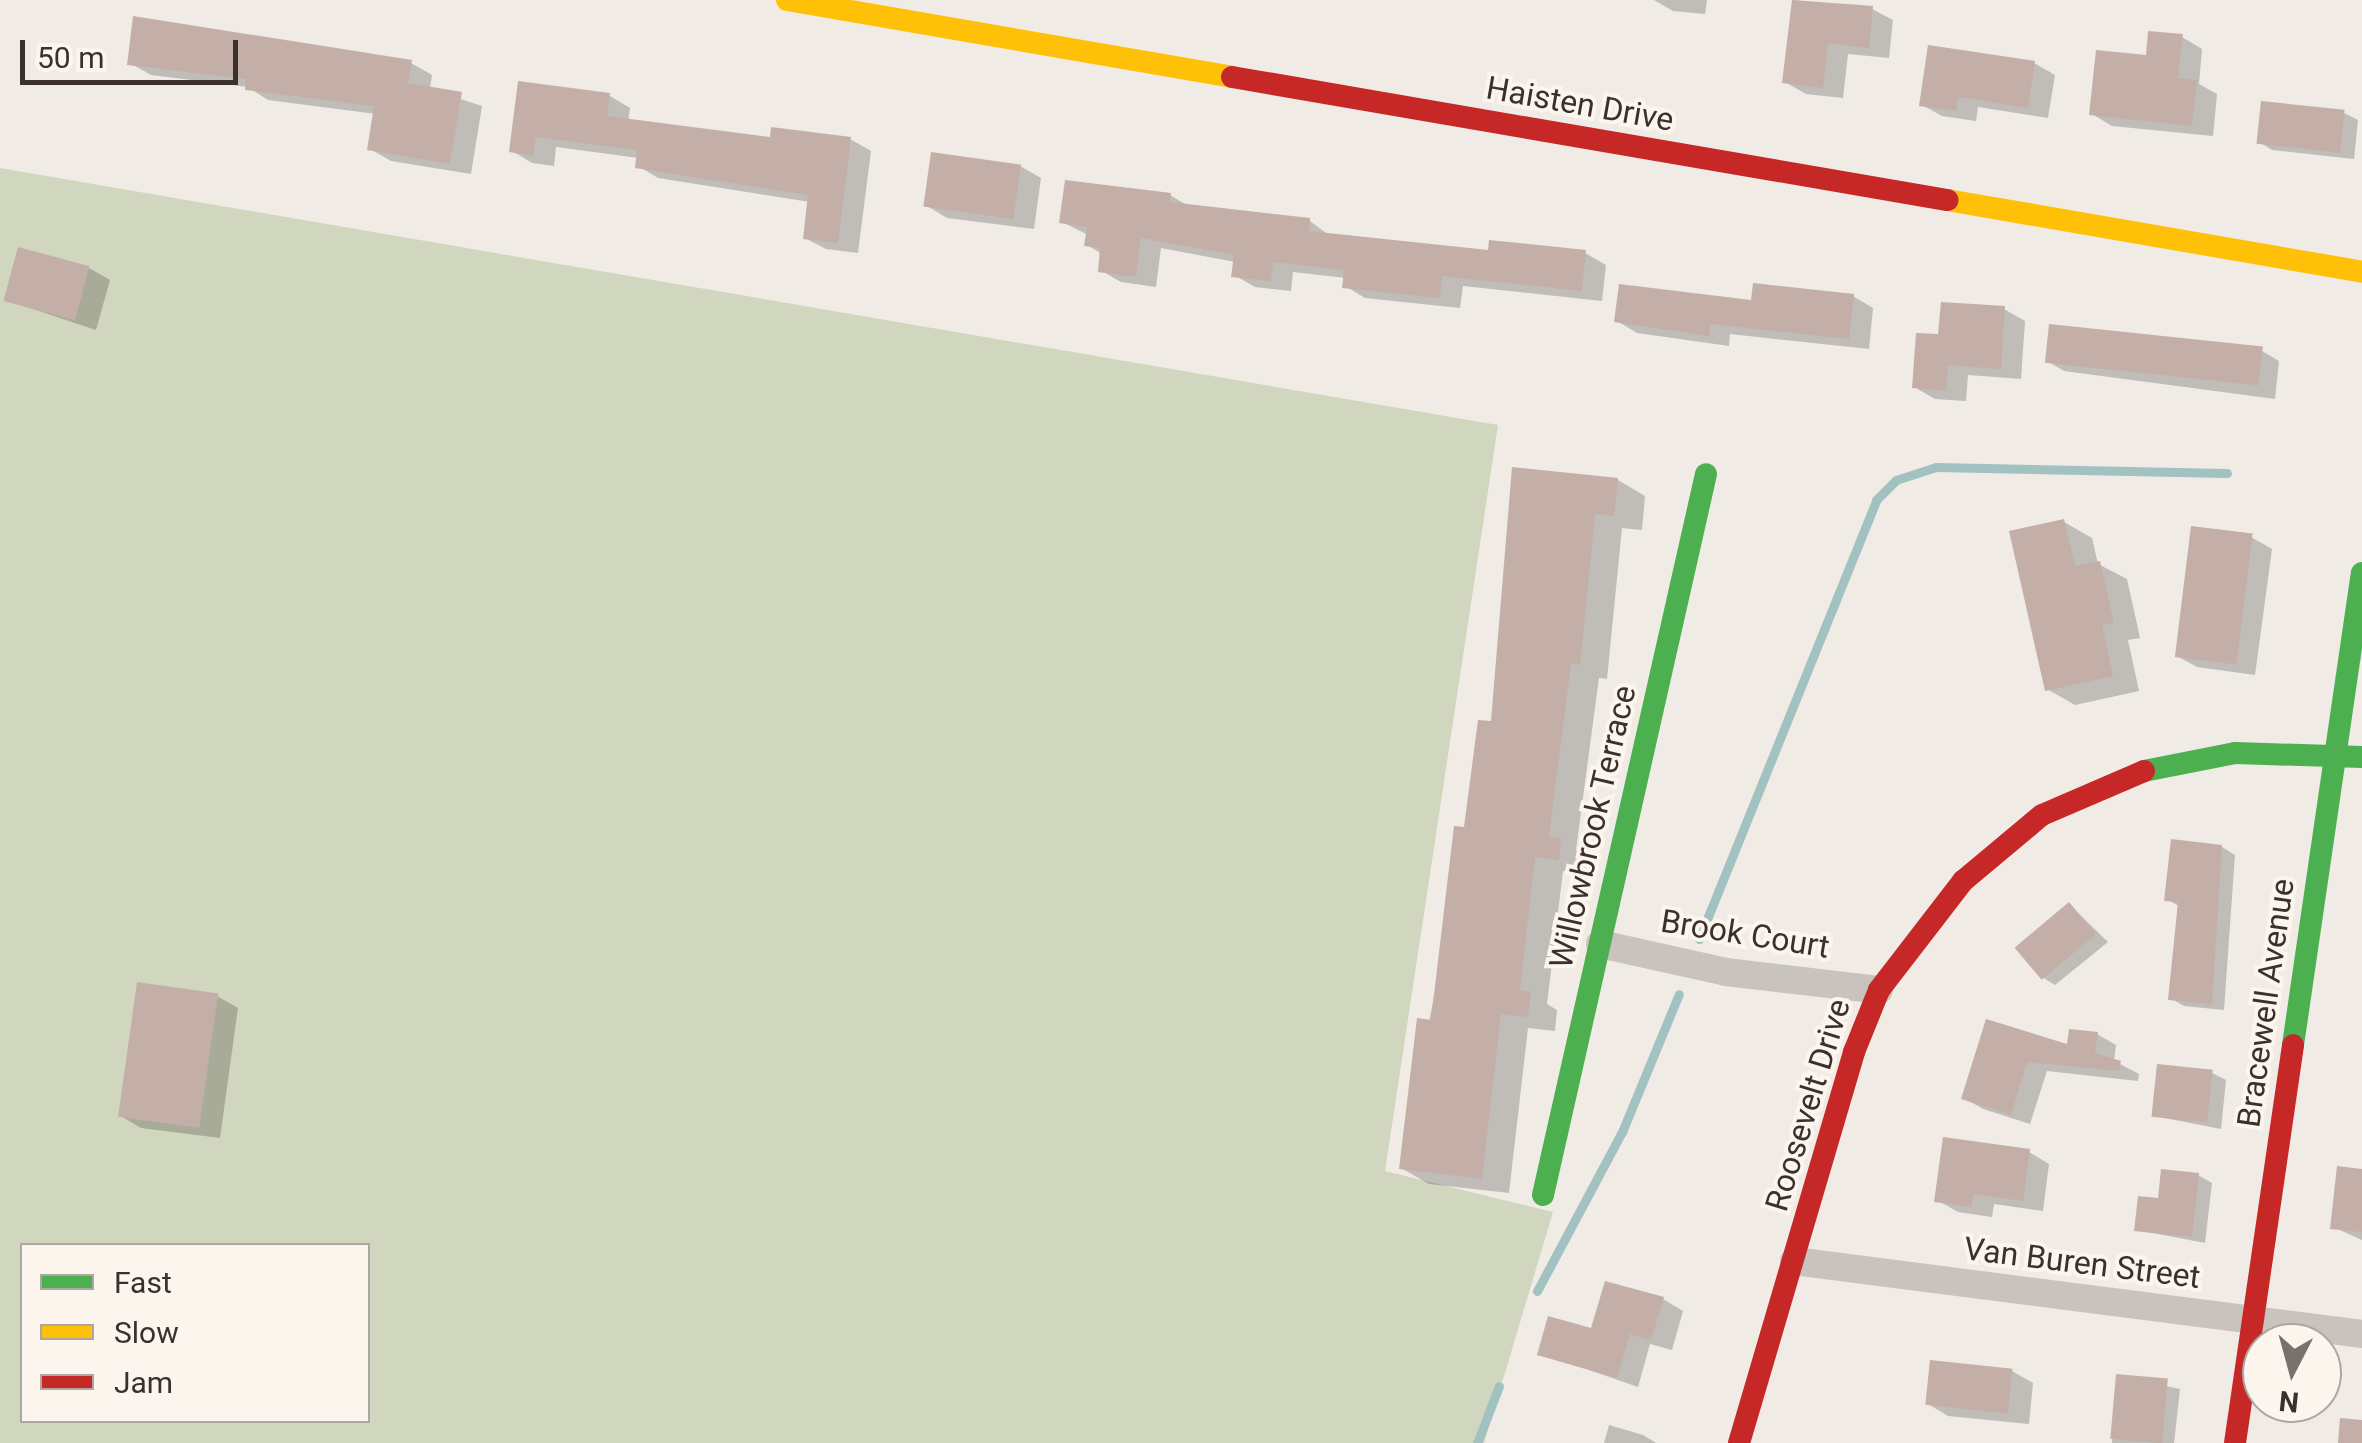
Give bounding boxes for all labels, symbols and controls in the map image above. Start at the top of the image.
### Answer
scale bar [25,20,242,82]
text: 50 m [37,40,104,75]
street label: Haisten Drive [1483,69,1677,139]
street label: Willowbrook Terrace [1542,681,1644,973]
street label: Bracewell Avenue [2230,876,2302,1130]
street label: Brook Court [1658,902,1832,966]
street label: Roosevelt Drive [1758,994,1858,1216]
street label: Van Buren Street [1962,1229,2202,1297]
legend [20,1243,370,1423]
text: Fast [114,1265,172,1300]
text: Slow [114,1315,179,1350]
north arrow [2242,1323,2342,1423]
text: Jam [114,1365,173,1400]
text: N [2277,1384,2301,1419]

